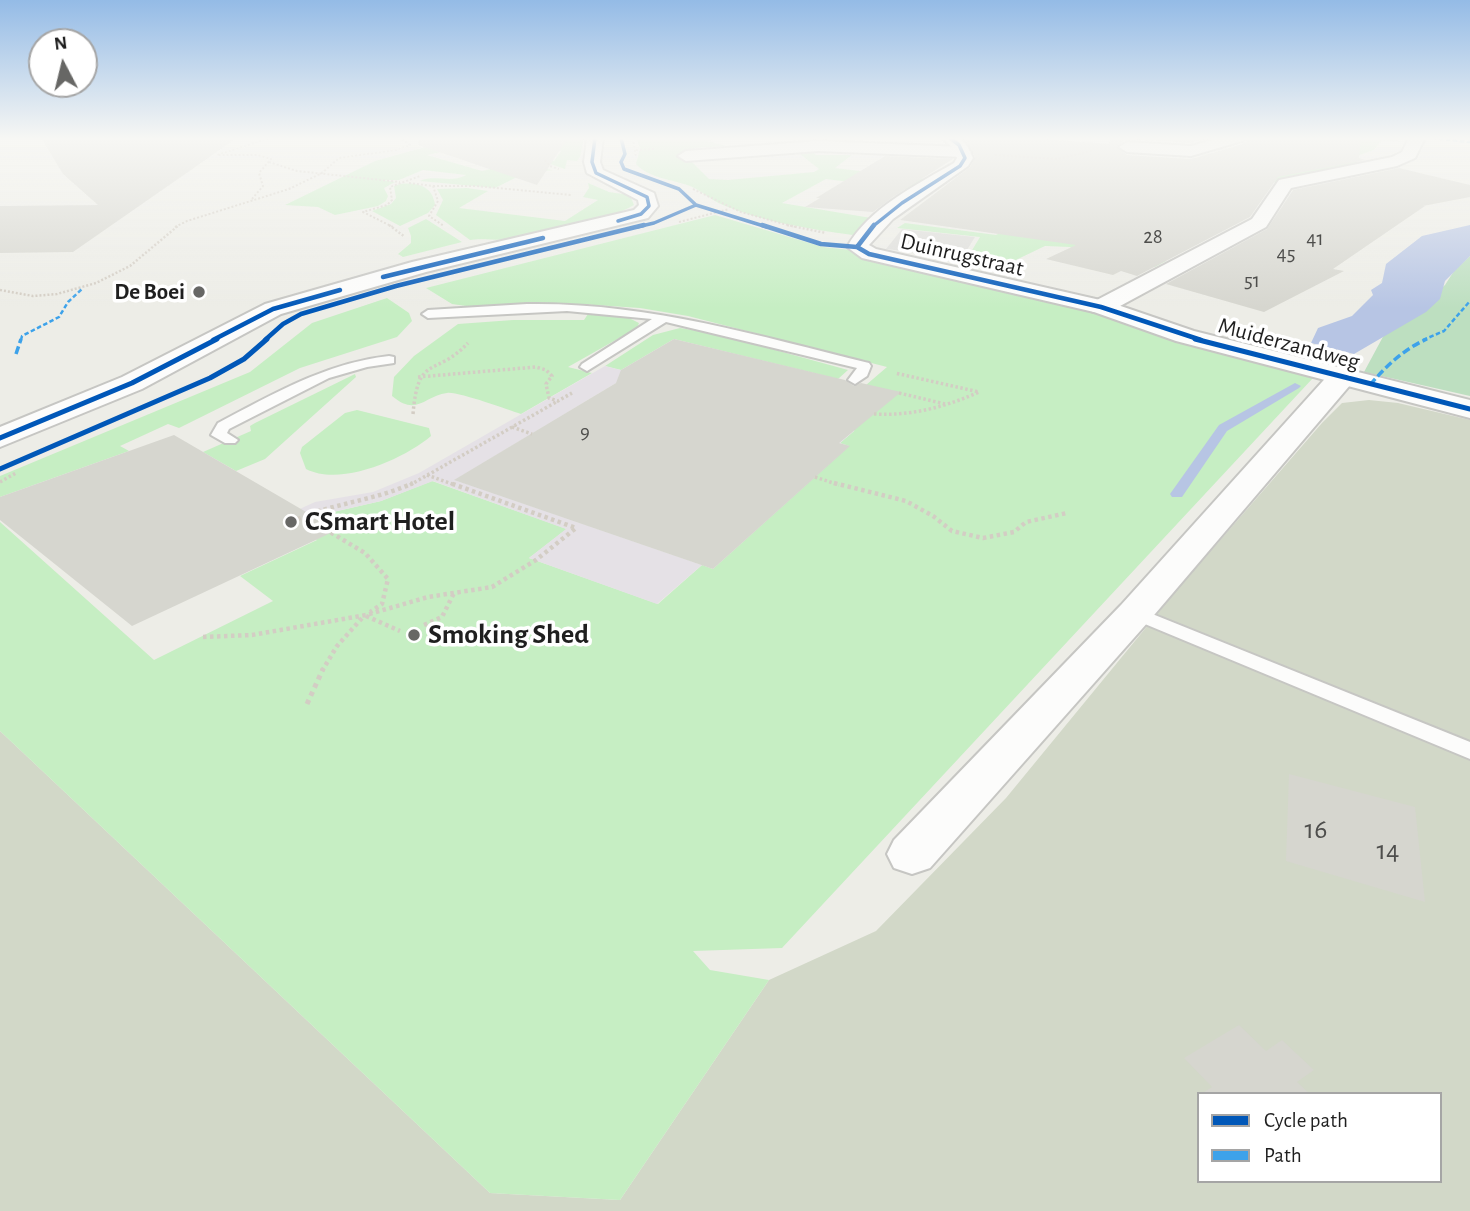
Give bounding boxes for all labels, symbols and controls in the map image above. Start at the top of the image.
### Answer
north arrow [28,28,98,98]
text: N [53,33,68,54]
house number: 28 [1143,224,1163,250]
house number: 41 [1306,226,1324,252]
street label: Duinrugstraat [898,227,1026,283]
house number: 45 [1277,241,1295,267]
house number: 51 [1244,268,1260,294]
place label: De Boei [114,278,185,306]
marker: De Boei [191,284,207,300]
street label: Muiderzandweg [1215,312,1363,376]
house number: 9 [580,419,590,445]
place label: CSmart Hotel [305,505,455,539]
marker: CSmart Hotel [283,514,299,530]
place label: Smoking Shed [428,618,589,652]
marker: Smoking Shed [406,627,422,643]
house number: 16 [1305,813,1327,847]
house number: 14 [1376,834,1400,868]
legend [1197,1092,1442,1183]
text: Cycle path [1264,1110,1348,1131]
text: Path [1264,1145,1302,1166]

